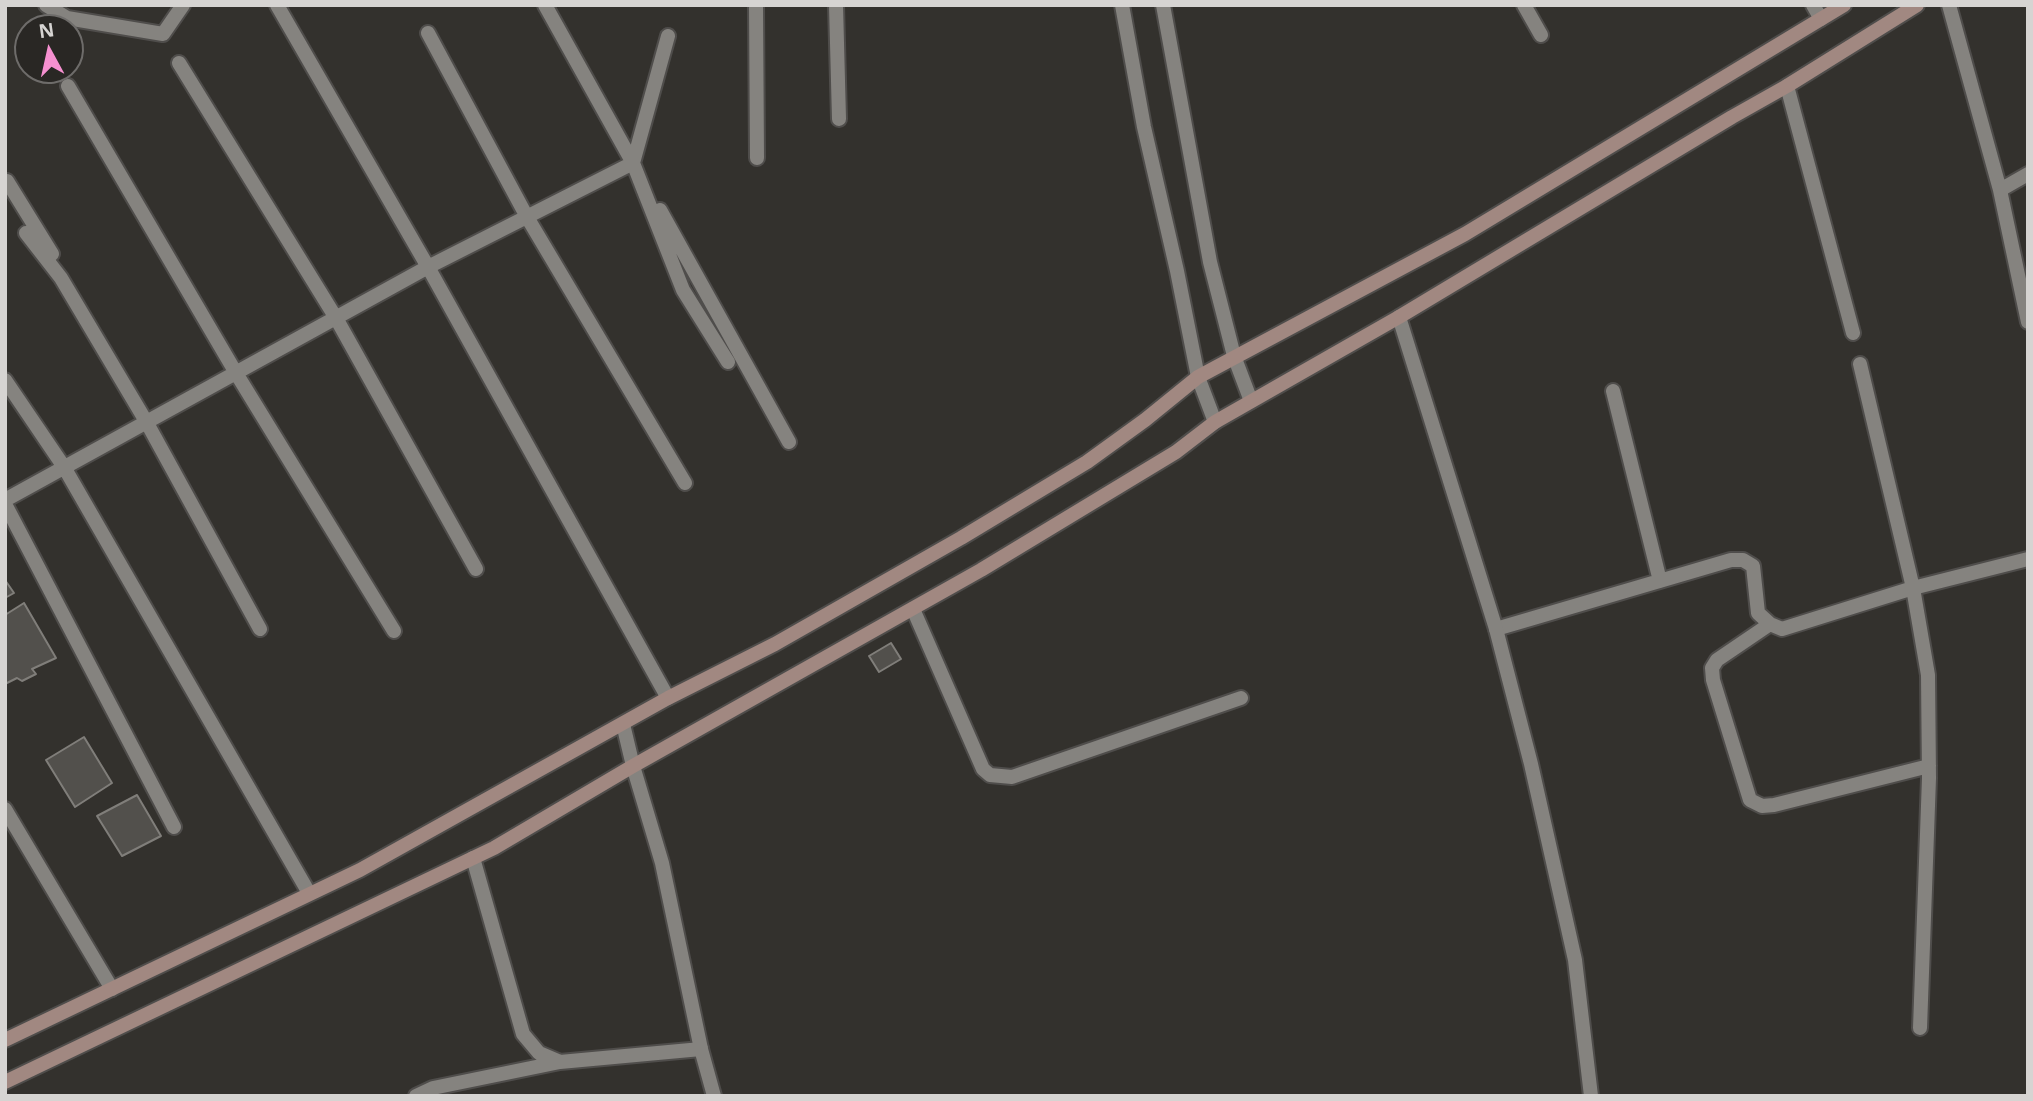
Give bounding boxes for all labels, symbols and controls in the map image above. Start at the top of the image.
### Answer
north arrow [14,14,84,84]
text: N [37,16,56,44]

